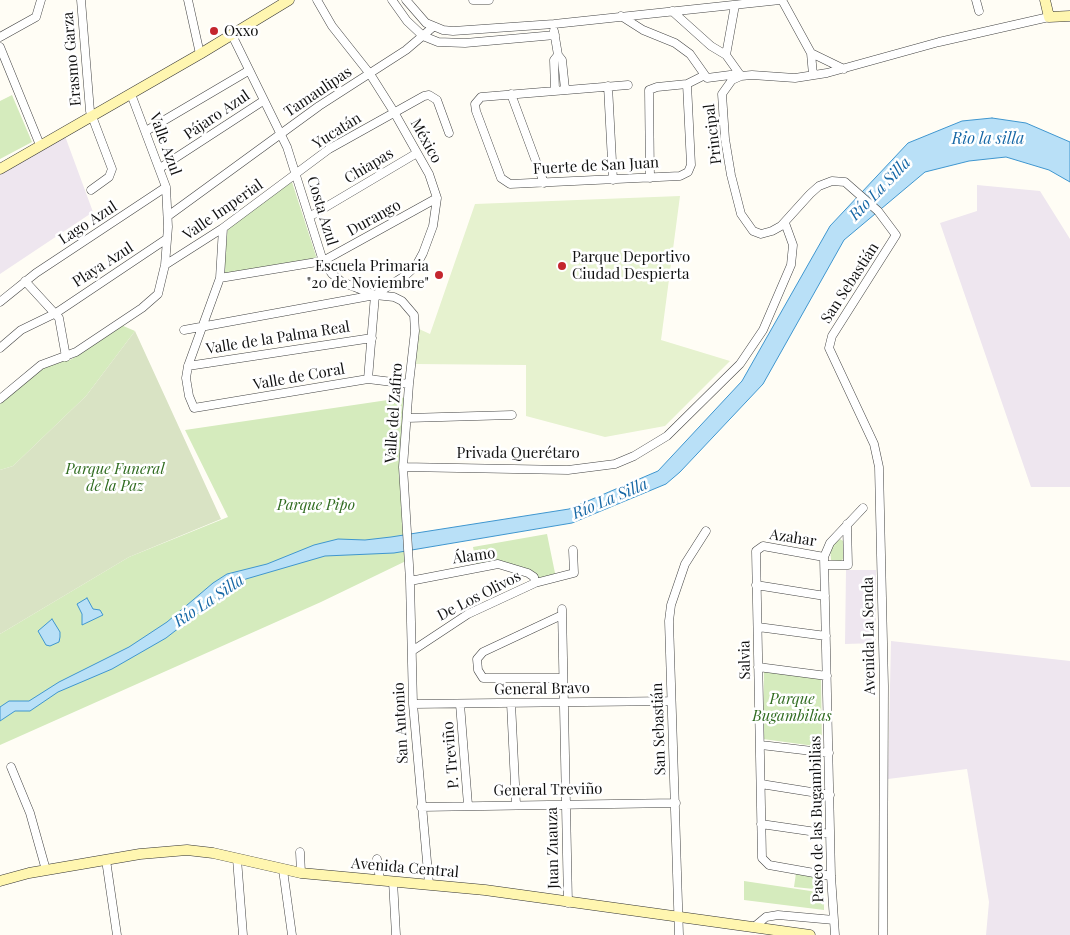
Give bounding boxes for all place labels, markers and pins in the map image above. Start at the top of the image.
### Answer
place label: Oxxo [224,22,258,40]
marker: Oxxo [208,25,220,37]
place label: Parque Deportivo Ciudad Despierta [572,248,690,283]
place label: Escuela Primaria "20 de Noviembre" [307,257,429,292]
marker: Parque Deportivo Ciudad Despierta [556,260,568,272]
marker: Escuela Primaria "20 de Noviembre" [433,269,445,281]

